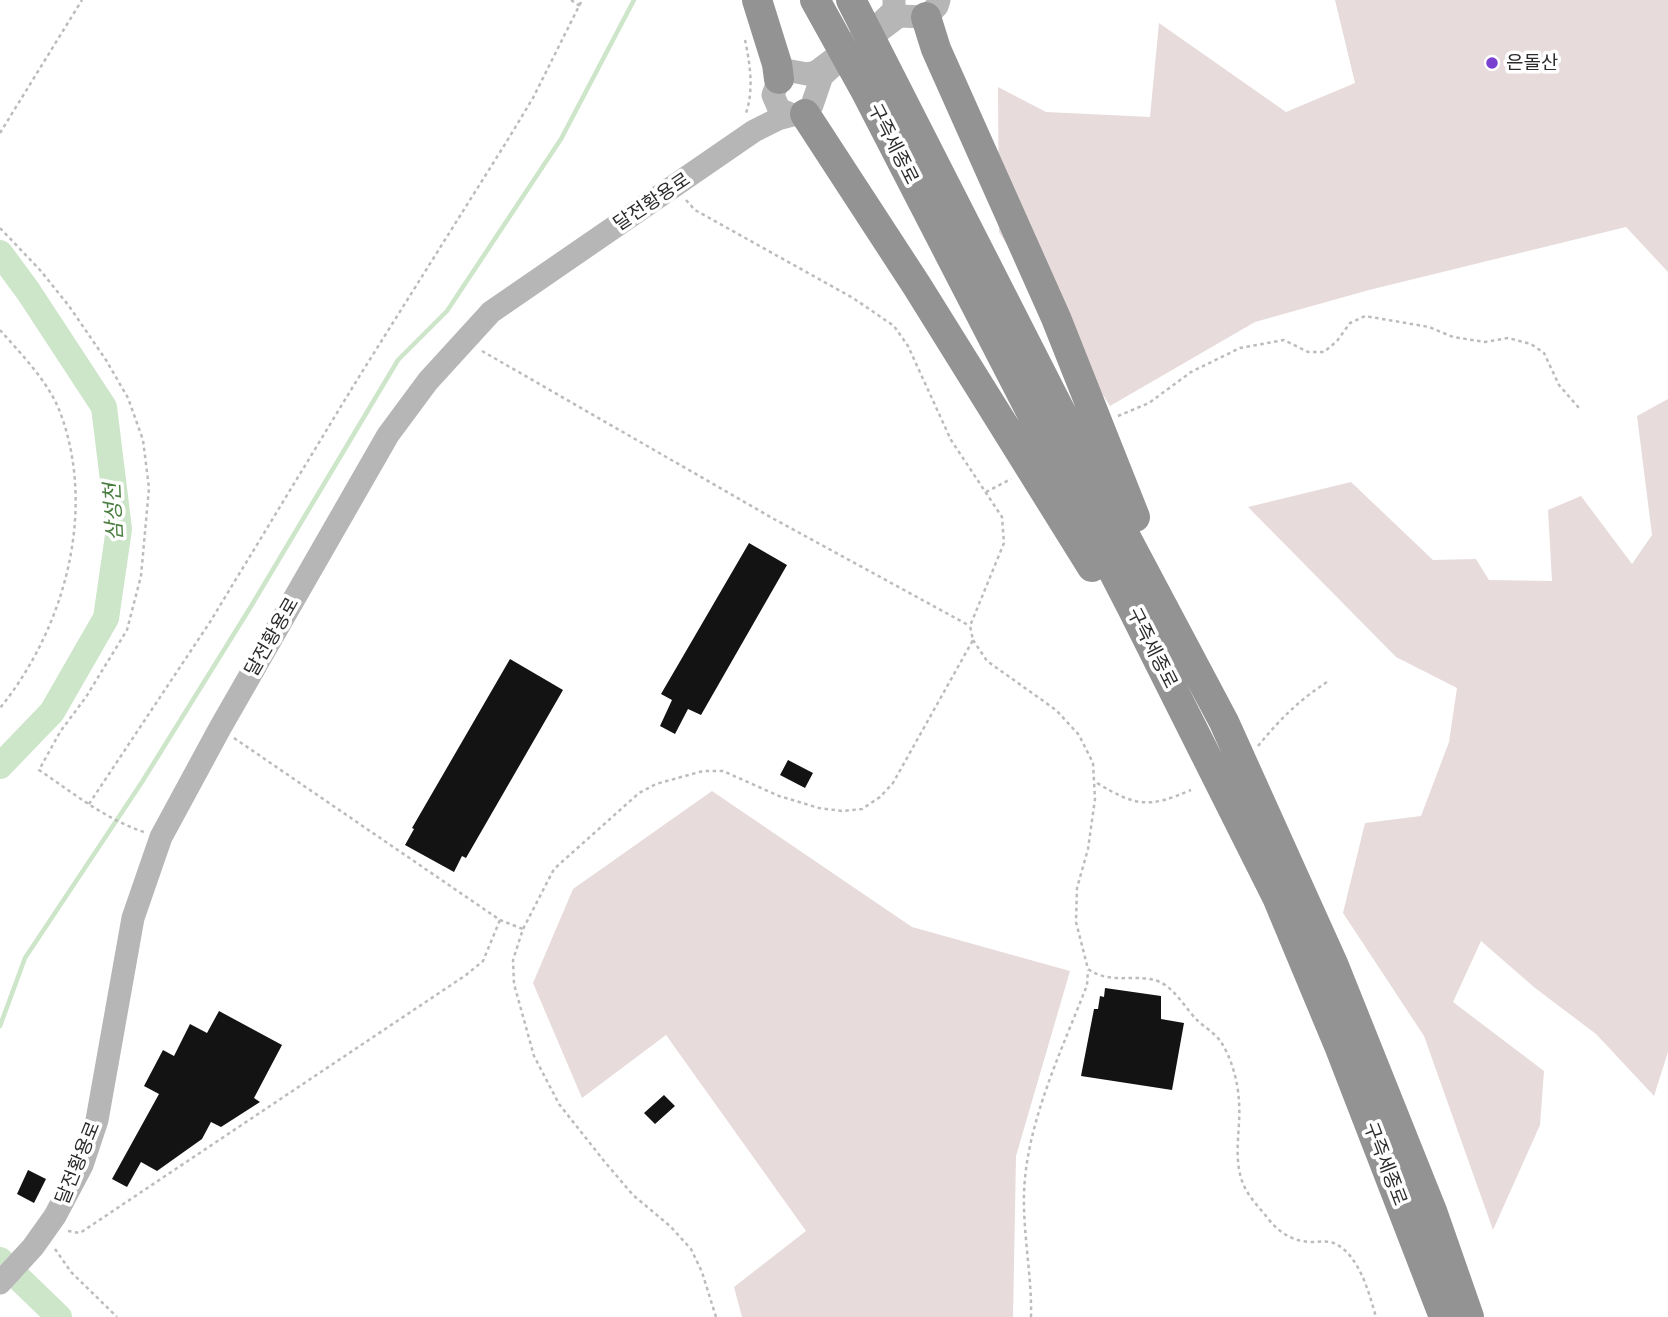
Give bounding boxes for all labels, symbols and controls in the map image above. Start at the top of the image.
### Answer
place label: 은돌산 [1506,52,1558,74]
marker: 은돌산 [1484,55,1500,71]
street label: 구즉세종로 [863,100,923,188]
street label: 달전황용로 [609,168,695,236]
water label: 삼성천 [100,482,128,542]
street label: 달전황용로 [240,593,304,681]
street label: 구즉세종로 [1122,604,1182,692]
street label: 달전황용로 [51,1118,105,1208]
street label: 구즉세종로 [1359,1119,1411,1209]

